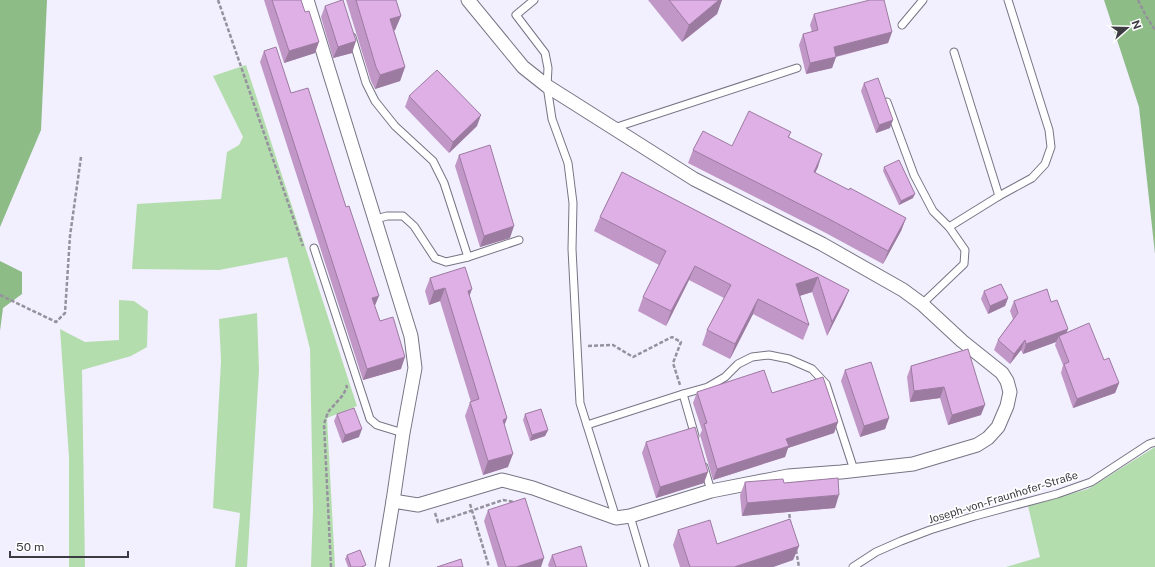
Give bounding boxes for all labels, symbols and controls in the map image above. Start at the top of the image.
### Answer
north arrow [1107,8,1147,48]
text: N [1129,18,1144,31]
street label: Joseph-von-Fraunhofer-Straße [927,469,1079,525]
scale bar [10,533,128,559]
text: 50 m [16,540,44,554]

